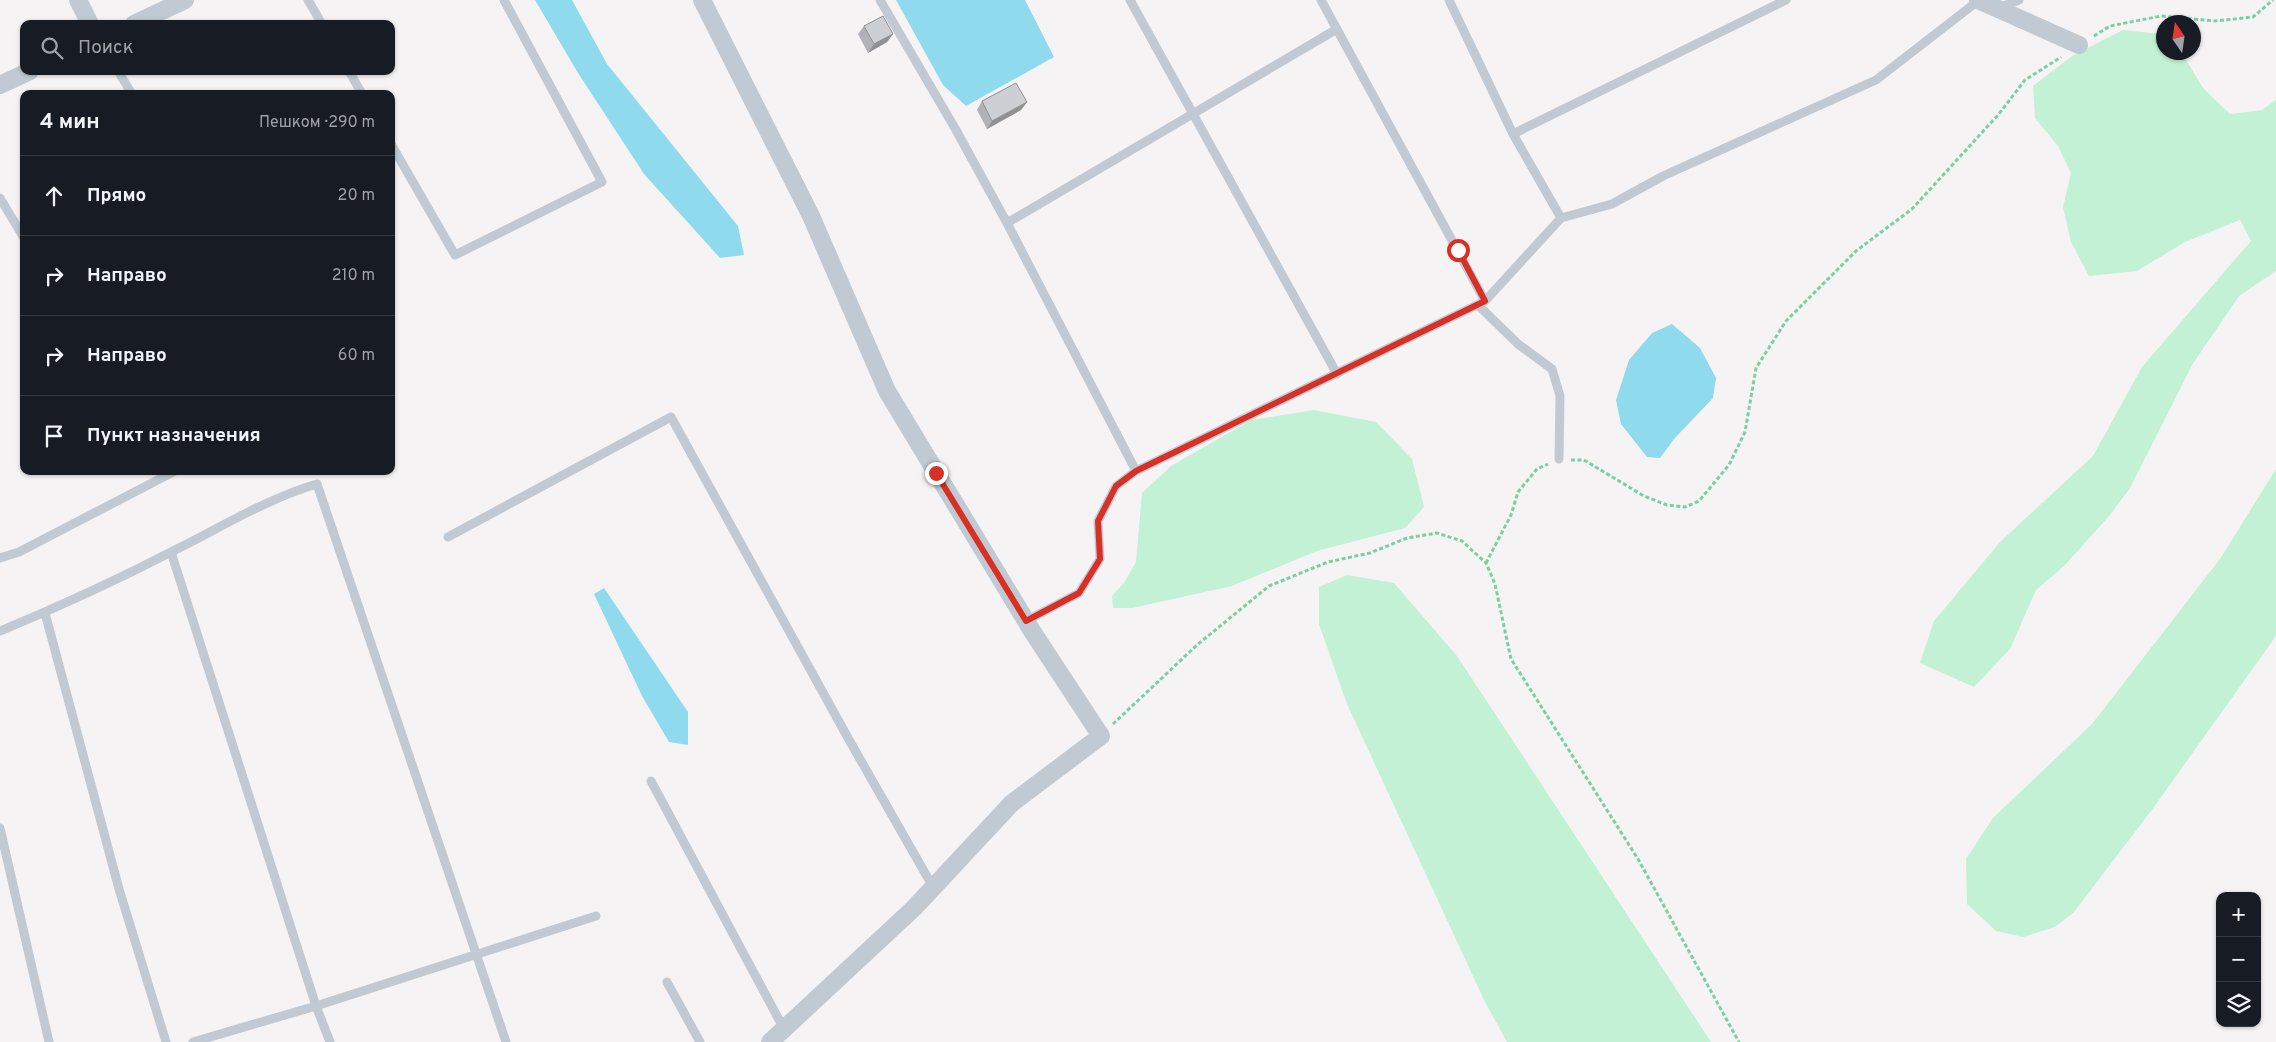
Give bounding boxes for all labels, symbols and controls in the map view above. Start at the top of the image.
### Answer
north arrow [2156,15,2201,60]
search box [20,20,395,75]
icon: search [38,34,66,62]
text: Поиск [78,36,134,60]
text: 4 мин [40,109,100,136]
text: Пешком · 290 m [259,113,375,133]
icon: ahead [40,182,68,210]
text: Прямо [87,184,146,208]
text: 20 m [338,186,375,206]
route start [1447,239,1470,262]
icon: right [40,262,68,290]
text: Направо [87,264,167,288]
text: 210 m [332,266,375,286]
icon: right [40,342,68,370]
text: Направо [87,344,167,368]
text: 60 m [338,346,375,366]
icon: arrive [40,422,68,450]
text: Пункт назначения [87,424,261,448]
route end [925,462,948,485]
map controls [2216,892,2261,1027]
button: + [2216,892,2261,937]
button: − [2216,937,2261,982]
button: layers [2216,982,2261,1027]

